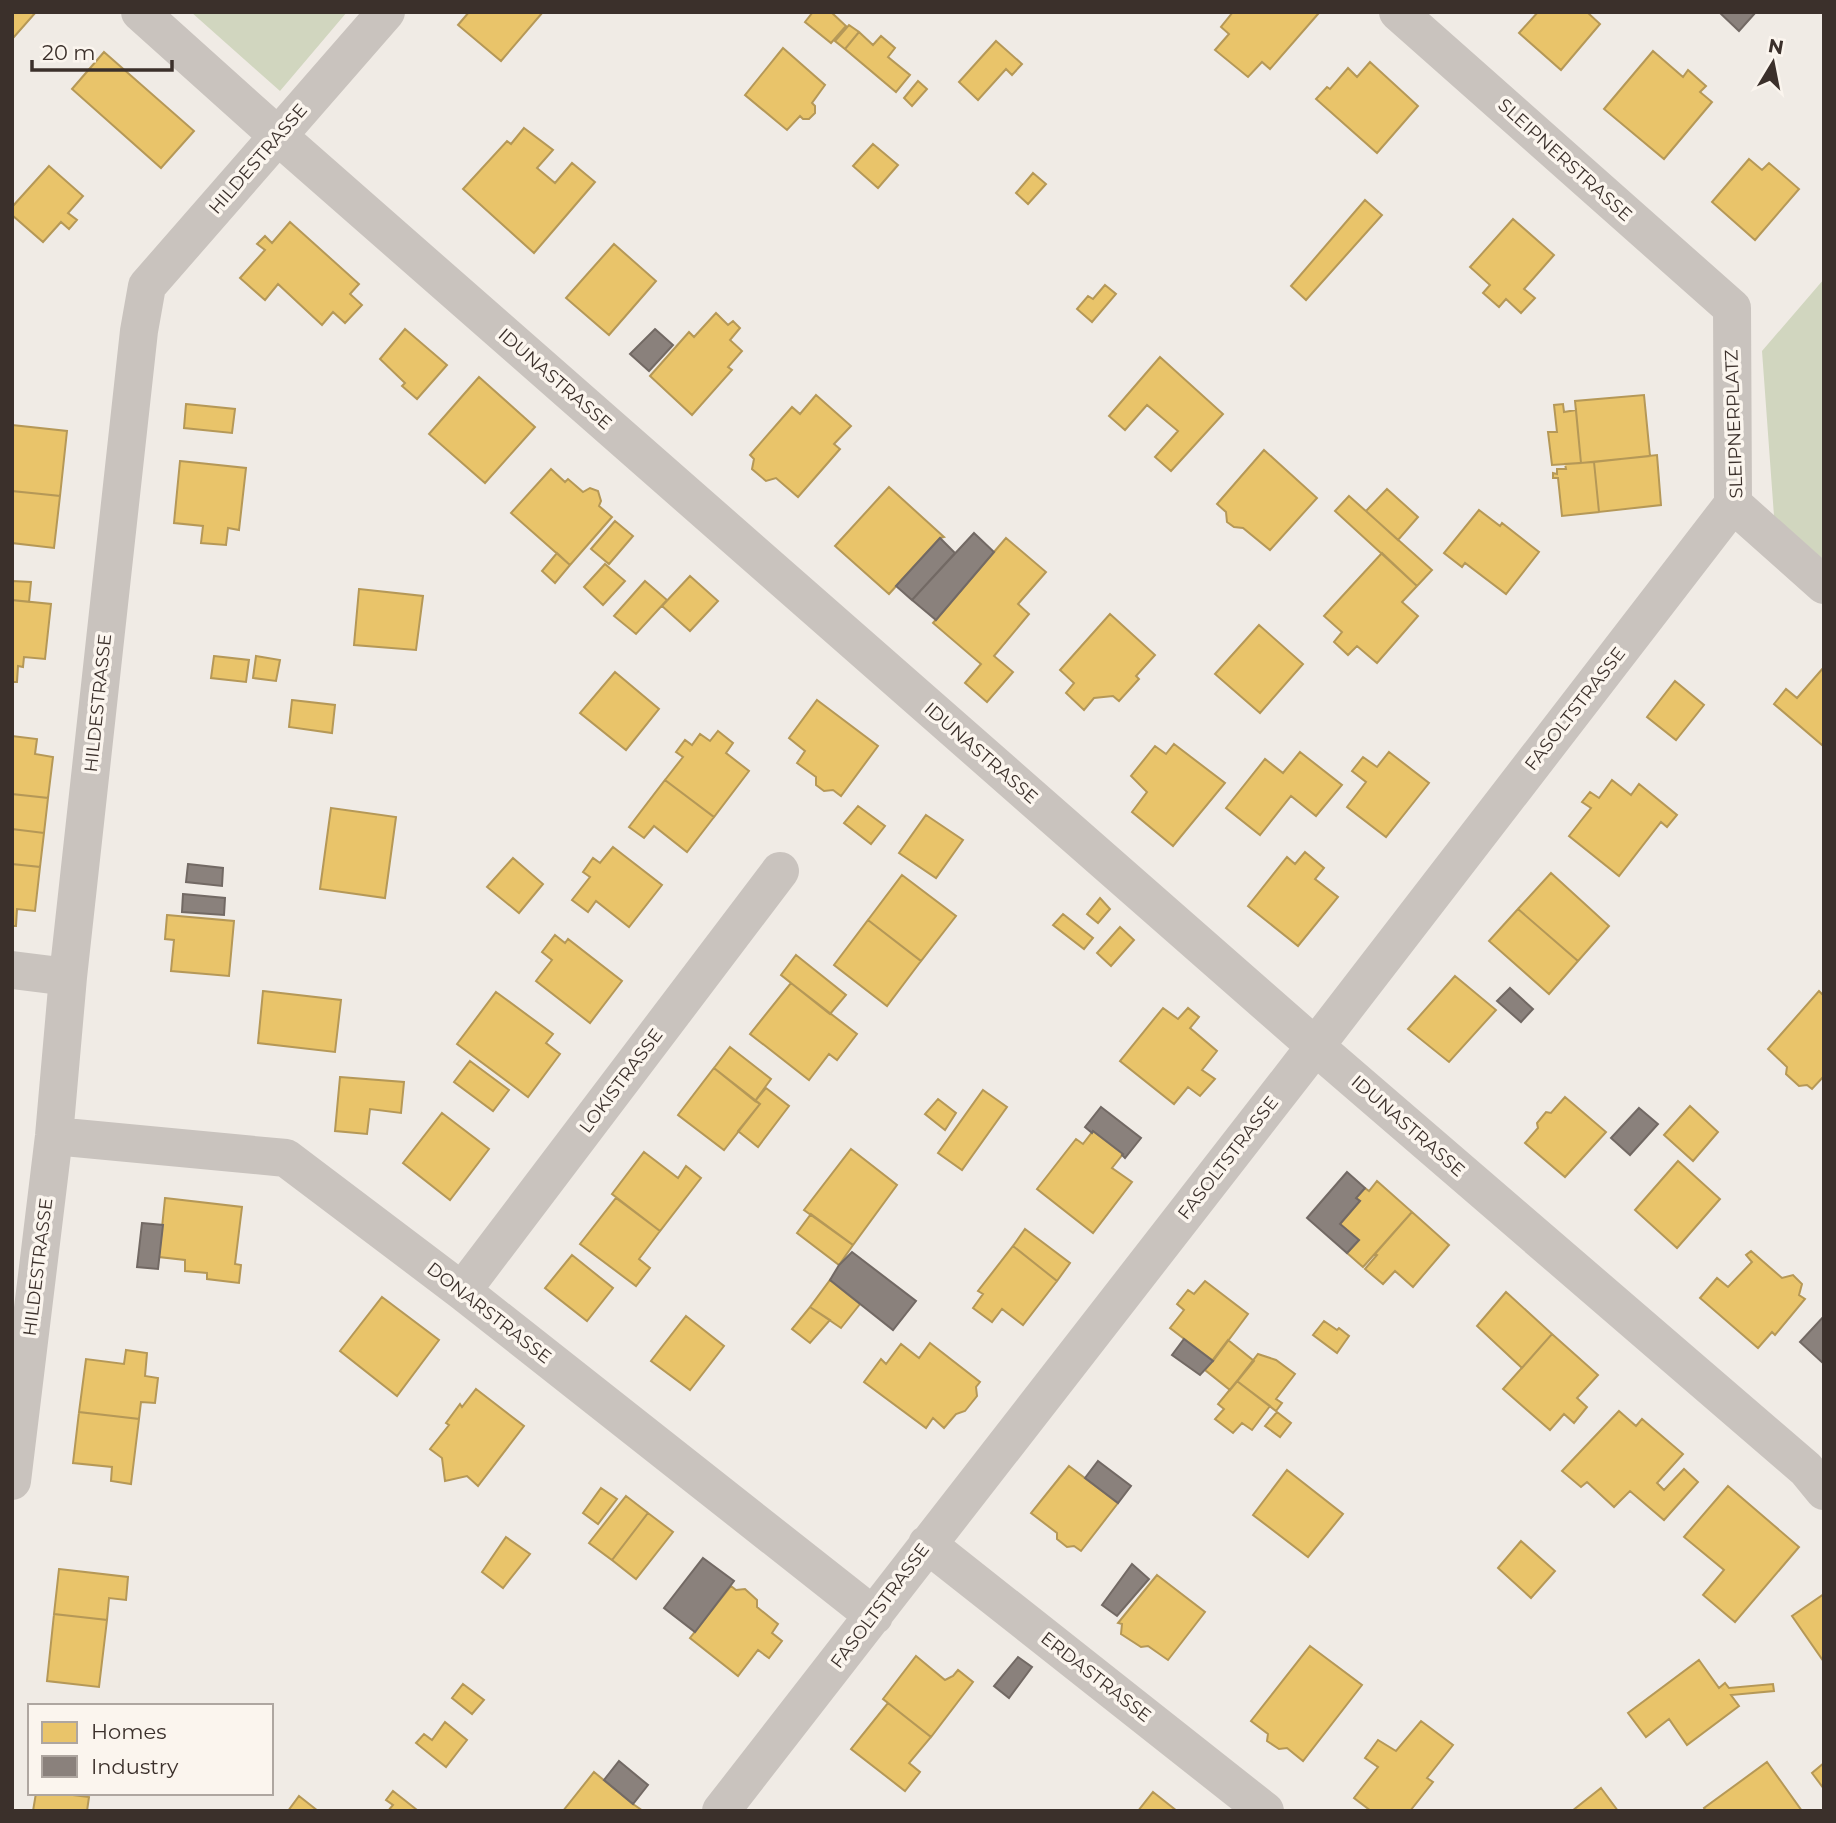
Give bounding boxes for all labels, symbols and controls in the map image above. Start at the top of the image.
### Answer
scale bar [32,28,172,72]
north arrow [1738,28,1808,98]
text: N [1766,34,1785,59]
text: 20 m [42,40,96,65]
street label: SLEIPNERSTRASSE [1493,94,1637,226]
street label: HILDESTRASSE [204,99,312,219]
street label: IDUNASTRASSE [494,324,616,434]
street label: SLEIPNERPLATZ [1720,349,1748,499]
street label: HILDESTRASSE [80,633,116,773]
street label: FASOLTSTRASSE [1520,643,1630,775]
street label: IDUNASTRASSE [920,698,1042,808]
street label: LOKISTRASSE [575,1024,667,1138]
street label: IDUNASTRASSE [1347,1071,1469,1181]
street label: FASOLTSTRASSE [1173,1092,1283,1224]
street label: HILDESTRASSE [19,1197,57,1337]
street label: DONARSTRASSE [422,1258,556,1368]
street label: FASOLTSTRASSE [826,1539,934,1673]
street label: ERDASTRASSE [1036,1627,1156,1727]
legend [28,1704,273,1795]
text: Homes [91,1719,166,1744]
text: Industry [91,1754,179,1779]

